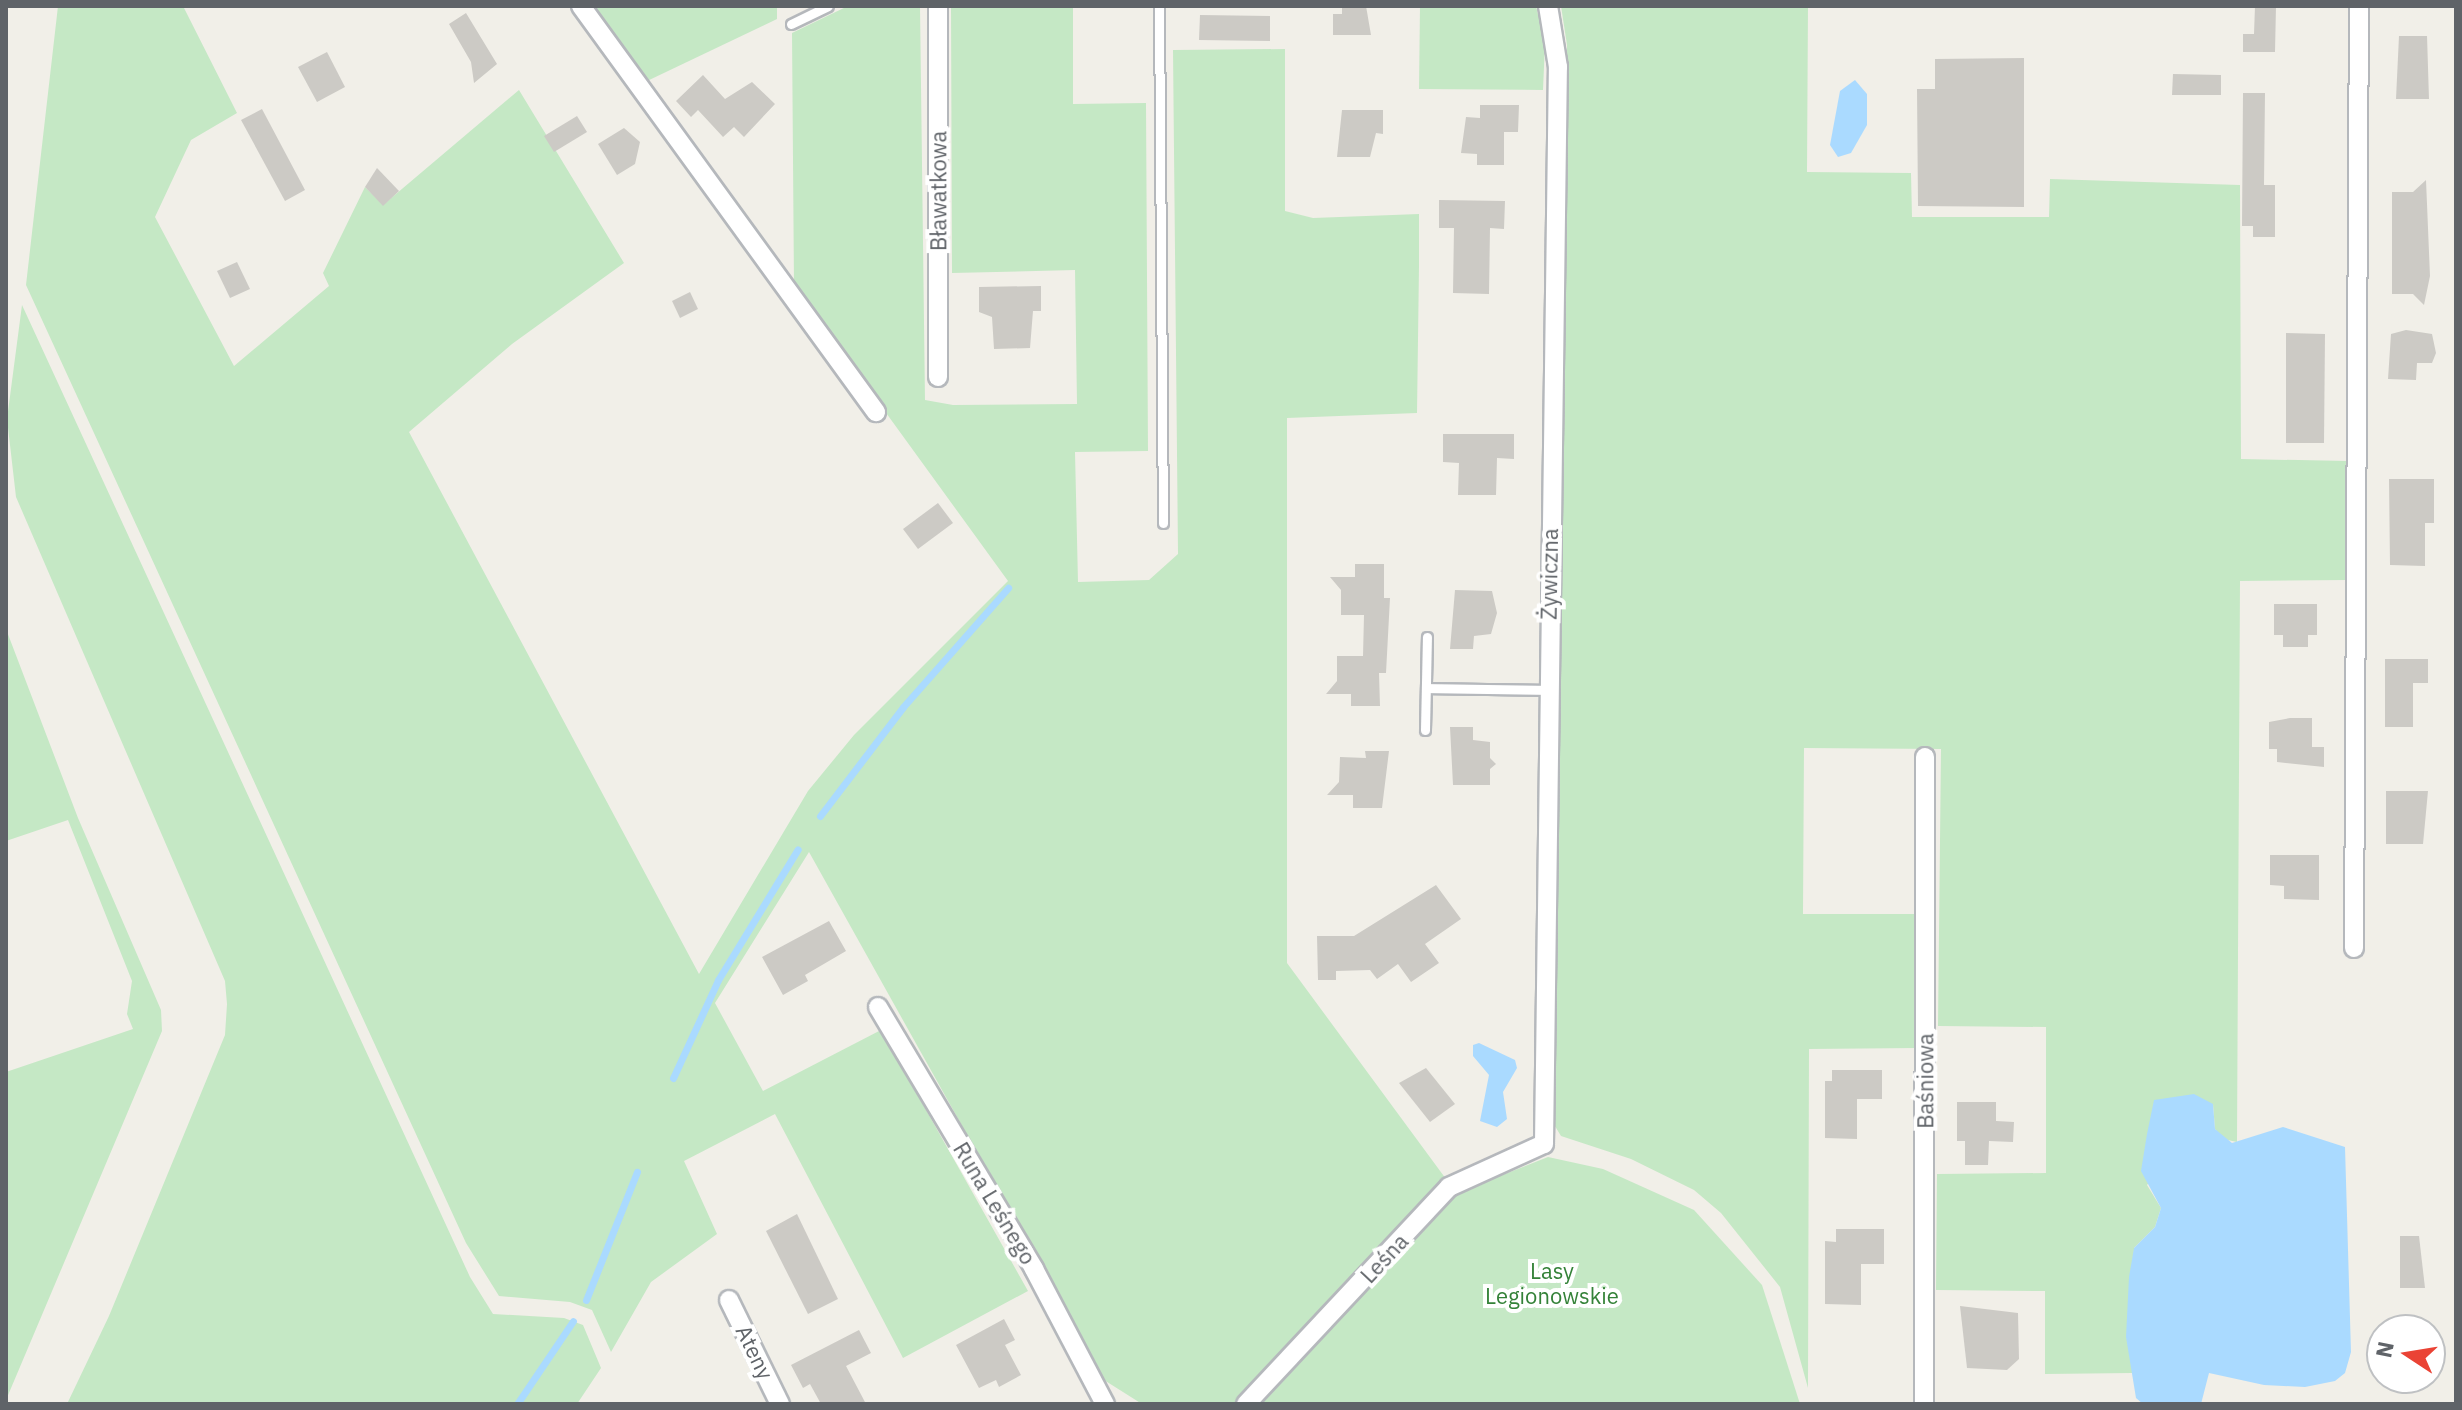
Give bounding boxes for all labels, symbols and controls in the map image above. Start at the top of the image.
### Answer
street label: Bławatkowa [925,131,951,251]
street label: Żywiczna [1535,528,1563,620]
street label: Baśniowa [1912,1033,1938,1129]
street label: Runa Leśnego [948,1137,1042,1269]
street label: Leśna [1355,1228,1413,1288]
park label: Lasy Legionowskie [1485,1257,1619,1308]
north arrow [2366,1314,2446,1394]
street label: Ateny [731,1321,779,1383]
text: N [2368,1339,2400,1360]

